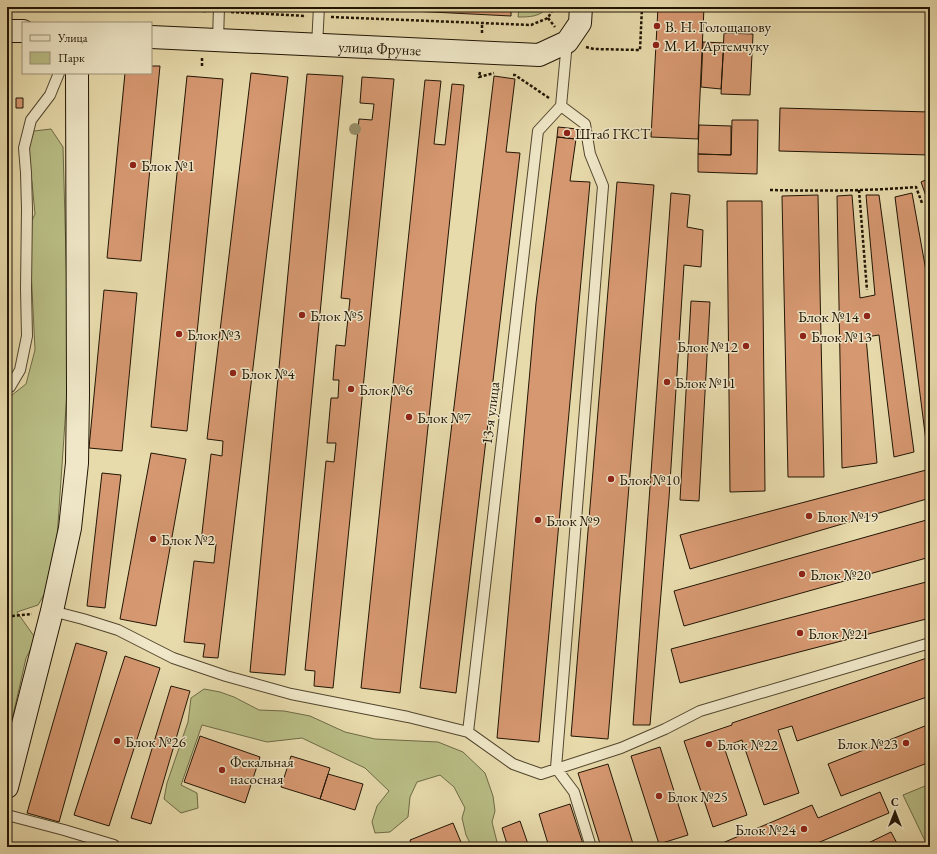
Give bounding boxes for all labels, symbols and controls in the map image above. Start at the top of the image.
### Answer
place label: В. Н. Голощапову [665,17,771,36]
marker: В. Н. Голощапову [652,21,662,31]
legend [22,22,152,74]
text: Улица [57,30,88,46]
street label: улица Фрунзе [338,36,422,59]
place label: М. И. Артемчуку [664,36,769,55]
marker: М. И. Артемчуку [651,40,661,50]
text: Парк [58,50,85,66]
place label: Штаб ГКСТ [575,124,651,143]
marker: Штаб ГКСТ [562,128,572,138]
place label: Блок №1 [141,156,195,175]
marker: Блок №1 [128,160,138,170]
place label: Блок №5 [310,306,364,325]
place label: Блок №14 [798,307,860,326]
marker: Блок №5 [297,310,307,320]
marker: Блок №14 [862,311,872,321]
place label: Блок №3 [187,325,241,344]
place label: Блок №13 [811,327,872,346]
marker: Блок №3 [174,329,184,339]
marker: Блок №13 [798,331,808,341]
place label: Блок №12 [677,337,739,356]
marker: Блок №12 [741,341,751,351]
place label: Блок №4 [241,364,296,383]
marker: Блок №4 [228,368,238,378]
place label: Блок №11 [675,373,736,392]
marker: Блок №11 [662,377,672,387]
place label: Блок №6 [359,380,413,399]
street label: 13-я улица [477,380,503,446]
marker: Блок №6 [346,384,356,394]
place label: Блок №7 [417,408,472,427]
marker: Блок №7 [404,412,414,422]
place label: Блок №10 [619,470,680,489]
marker: Блок №10 [606,474,616,484]
place label: Блок №19 [817,507,878,526]
place label: Блок №9 [546,511,600,530]
marker: Блок №19 [804,511,814,521]
marker: Блок №9 [533,515,543,525]
place label: Блок №2 [161,530,216,549]
marker: Блок №2 [148,534,158,544]
place label: Блок №20 [810,565,871,584]
marker: Блок №20 [797,569,807,579]
place label: Блок №21 [808,624,869,643]
marker: Блок №21 [795,628,805,638]
place label: Блок №26 [125,732,186,751]
place label: Блок №23 [837,734,898,753]
place label: Блок №22 [717,735,779,754]
marker: Блок №26 [112,736,122,746]
marker: Блок №23 [901,738,911,748]
marker: Блок №22 [704,739,714,749]
place label: Фекальная насосная [230,752,294,788]
marker: Фекальная насосная [217,765,227,775]
place label: Блок №25 [667,787,728,806]
marker: Блок №25 [654,791,664,801]
north arrow [875,792,915,832]
text: С [891,795,899,809]
place label: Блок №24 [735,820,797,839]
marker: Блок №24 [799,824,809,834]

